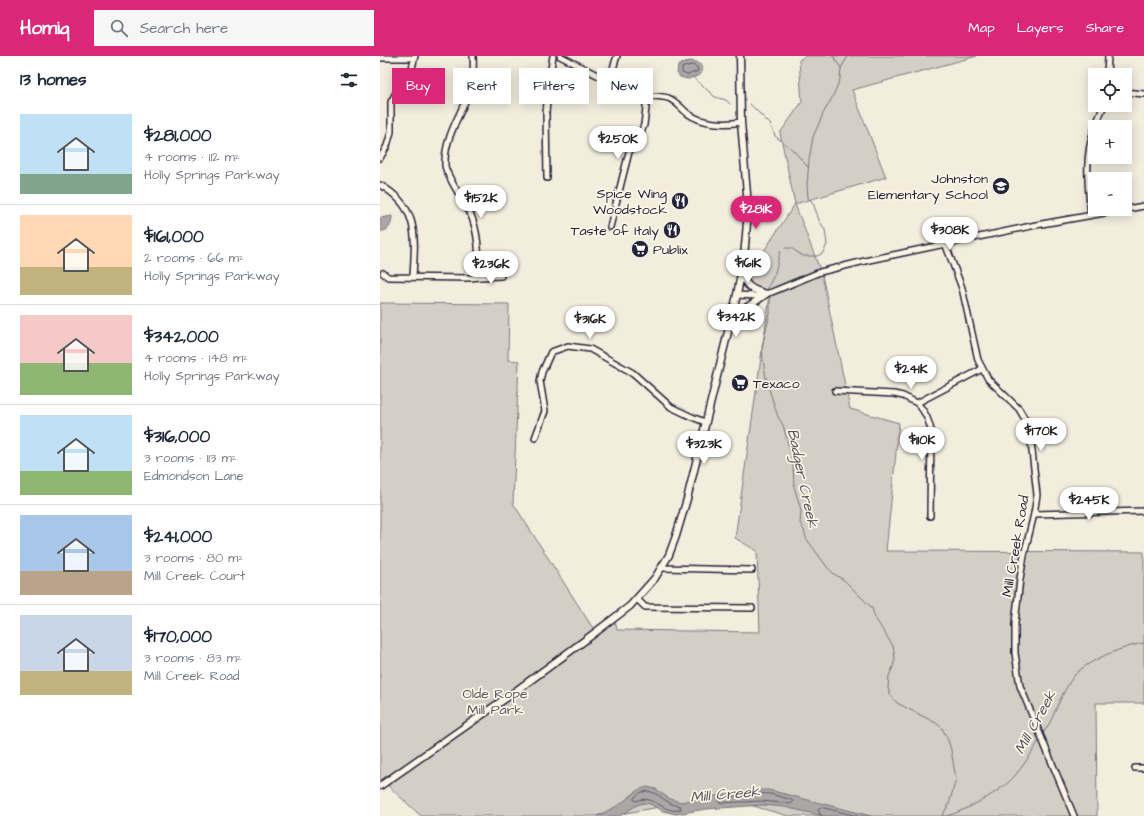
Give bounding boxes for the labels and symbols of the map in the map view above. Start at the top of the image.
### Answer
pin: $250K [590,126,646,160]
place label: Johnston Elementary School [868,169,988,205]
school or university icon: Johnston Elementary School [991,176,1011,196]
place label: Spice Wing Woodstock [593,184,667,220]
pin: $152K [453,185,509,219]
restaurant icon: Spice Wing Woodstock [670,191,690,211]
pin: $281K [728,196,784,230]
pin: $308K [922,217,978,251]
restaurant icon: Taste of Italy [662,220,682,240]
place label: Taste of Italy [571,221,659,241]
supermarket icon: Publix [630,239,650,259]
place label: Publix [653,240,688,260]
pin: $161K [720,250,776,284]
pin: $236K [463,251,519,285]
pin: $342K [708,304,764,338]
pin: $316K [562,306,618,340]
pin: $241K [883,356,939,390]
supermarket icon: Texaco [730,373,750,393]
place label: Texaco [753,374,800,394]
pin: $170K [1013,418,1069,452]
water label: Badger Creek [781,427,823,530]
pin: $110K [894,427,950,461]
pin: $323K [676,431,732,465]
pin: $245K [1061,487,1117,521]
street label: Mill Creek Road [997,494,1035,599]
park label: Olde Rope Mill Park [462,684,528,720]
water label: Mill Creek [1009,686,1062,758]
water label: Mill Creek [689,781,761,808]

